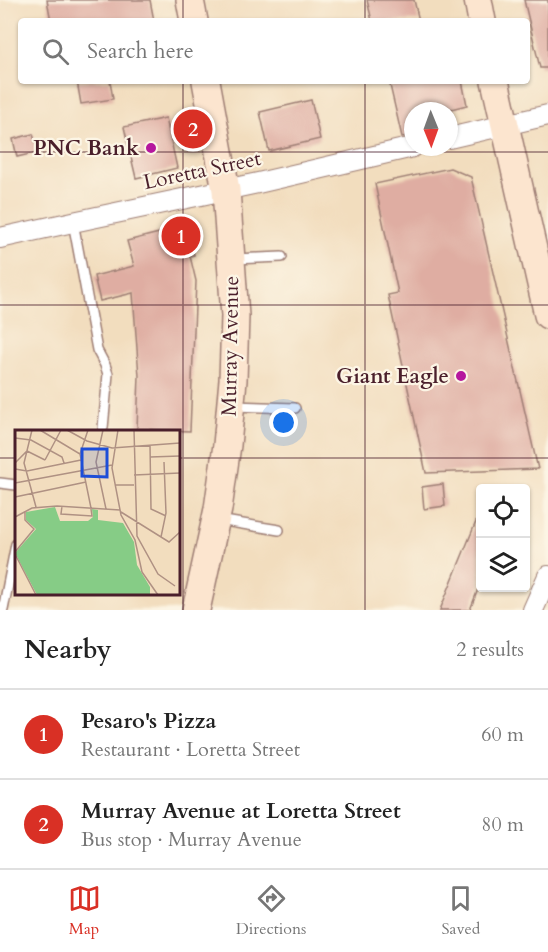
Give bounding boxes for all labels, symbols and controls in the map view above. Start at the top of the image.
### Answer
search box [18,18,530,84]
icon: search [39,35,72,68]
text: Search here [87,36,194,66]
north arrow [404,102,458,156]
pin: 2 [174,106,212,152]
place label: PNC Bank [33,134,139,163]
marker: PNC Bank [144,141,158,155]
street label: Loretta Street [141,144,264,197]
pin: 1 [162,214,201,258]
street label: Murray Avenue [215,276,246,417]
place label: Giant Eagle [336,362,449,391]
marker: Giant Eagle [454,369,468,383]
your location [269,408,298,437]
inset map [15,430,180,595]
map controls [476,484,530,592]
button: locate [476,484,530,538]
button: layers [476,538,530,592]
text: Nearby [24,632,112,667]
text: 2 results [456,636,524,663]
text: Pesaro's Pizza [81,706,217,736]
text: 1 [38,721,49,748]
text: 60 m [481,721,524,748]
text: Restaurant · Loretta Street [81,736,300,763]
text: Murray Avenue at Loretta Street [81,796,401,826]
text: 2 [38,811,49,838]
text: 80 m [481,811,524,838]
text: Bus stop · Murray Avenue [81,826,302,853]
tab: Map [68,882,101,940]
tab: Directions [236,882,306,940]
tab: Saved [442,882,480,940]

